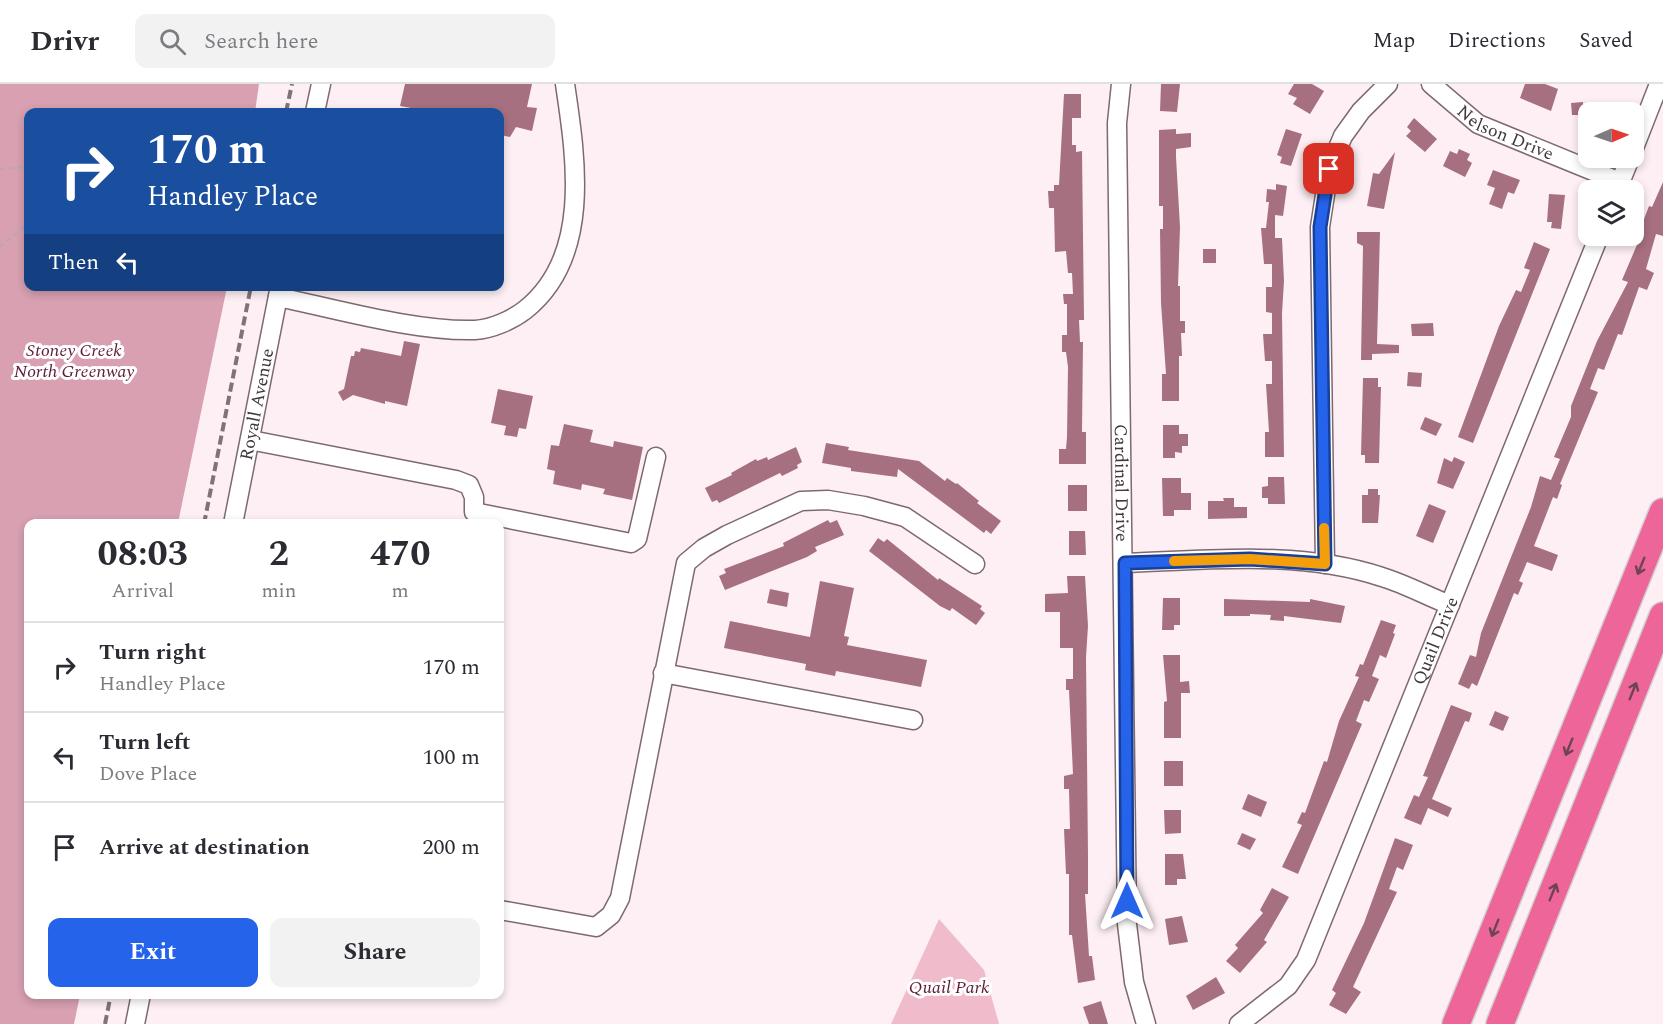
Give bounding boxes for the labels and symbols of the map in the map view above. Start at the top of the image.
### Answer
street label: Nelson Drive [1450,98,1558,168]
north arrow [1578,102,1644,168]
pin [1303,143,1354,194]
park label: Stoney Creek North Greenway [14,337,134,385]
street label: Royall Avenue [233,346,281,463]
street label: Cardinal Drive [1107,424,1135,542]
one-way arrow [1635,557,1646,575]
street label: Quail Drive [1406,593,1466,689]
one-way arrow [1628,682,1639,701]
one-way arrow [1563,738,1574,756]
position arrow [1095,869,1159,933]
one-way arrow [1548,883,1559,901]
one-way arrow [1489,918,1500,937]
park label: Quail Park [909,974,990,1001]

